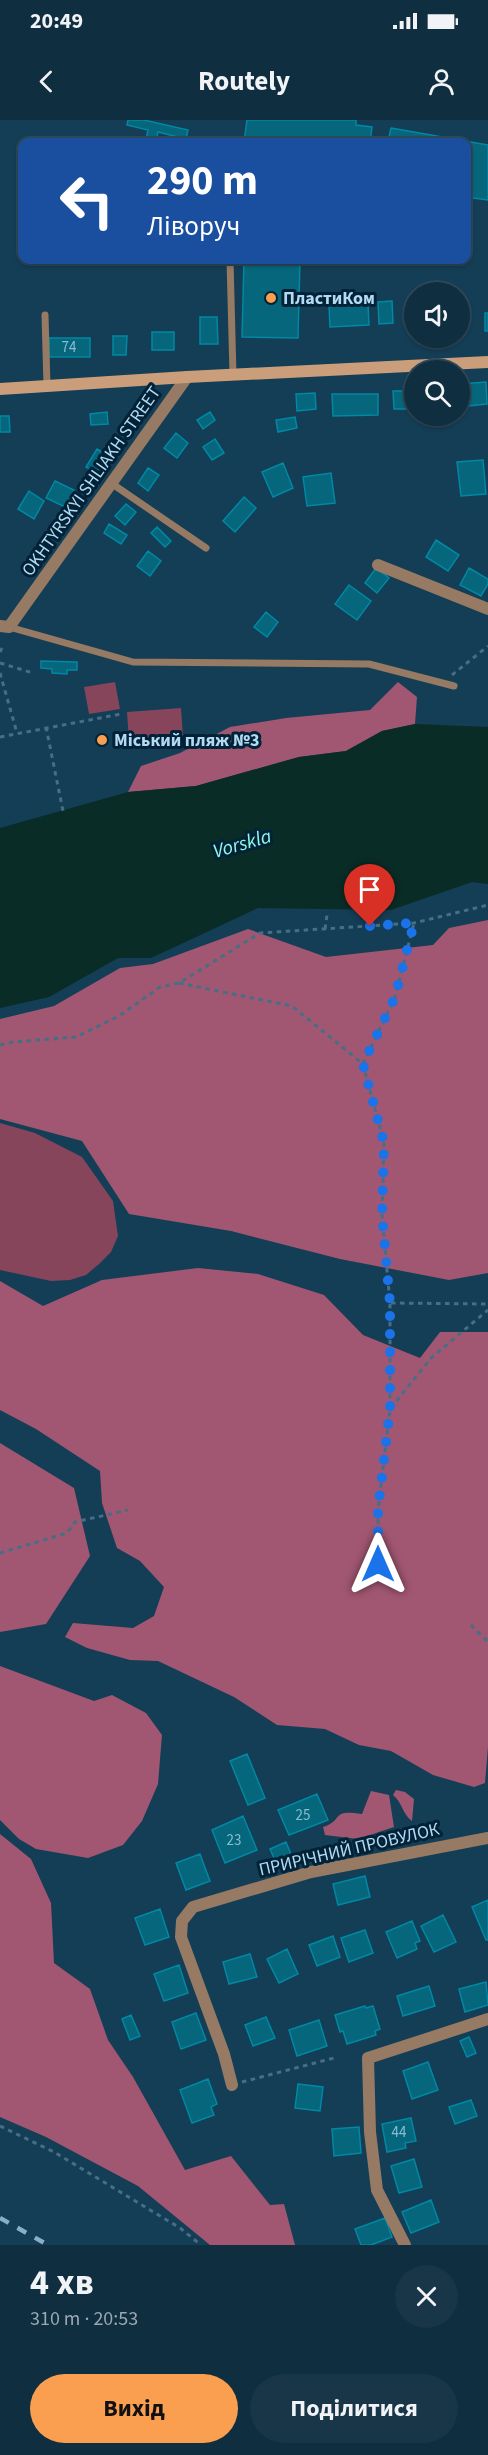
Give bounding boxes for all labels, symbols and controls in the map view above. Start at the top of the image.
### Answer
text: 20:49 [30,5,83,37]
text: Routely [198,62,290,101]
icon: back [30,65,63,98]
icon: person [425,65,458,98]
text: 290 m [147,151,258,211]
icon: left [48,162,126,240]
text: Ліворуч [147,207,240,246]
map controls [404,282,470,426]
button: sound [404,282,470,348]
place label: ПластиКом [283,286,375,311]
marker: ПластиКом [264,291,278,305]
house number: 74 [62,337,77,358]
button: search [404,360,470,426]
street label: OKHTYRSKYI SHLIAKH STREET [16,381,167,581]
place label: Міський пляж №3 [114,728,260,753]
marker: Міський пляж №3 [95,733,109,747]
water label: Vorskla [210,822,275,866]
pin [344,864,395,926]
icon: arrive [353,873,386,906]
position arrow [346,1532,410,1596]
house number: 25 [296,1805,310,1826]
street label: ПРИРІЧНИЙ ПРОВУЛОК [256,1816,442,1882]
house number: 23 [227,1830,241,1851]
house number: 44 [392,2122,407,2143]
text: 4 хв [30,2257,94,2308]
button: close [395,2265,458,2328]
text: 310 m · 20:53 [30,2305,138,2333]
button: Вихід [30,2374,238,2443]
button: Поділитися [250,2374,458,2443]

